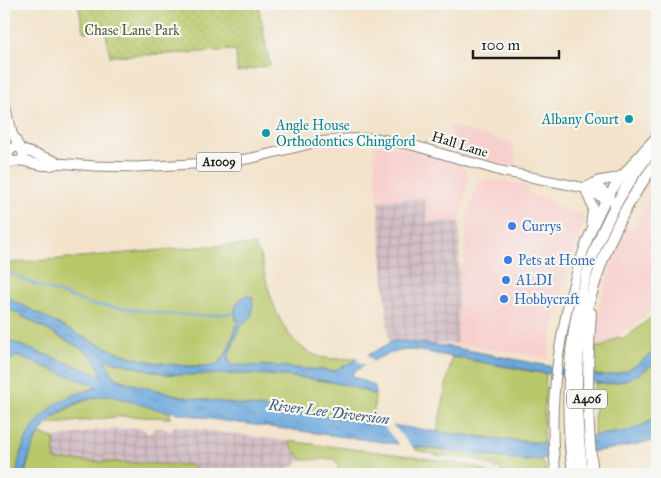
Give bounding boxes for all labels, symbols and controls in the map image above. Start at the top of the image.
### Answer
park label: Chase Lane Park [84,22,180,39]
scale bar [473,28,560,60]
text: 100 m [481,36,521,54]
place label: Albany Court [541,111,619,128]
marker: Albany Court [623,113,635,125]
place label: Angle House Orthodontics Chingford [275,117,415,150]
marker: Angle House Orthodontics Chingford [260,127,272,139]
street label: Hall Lane [430,128,490,161]
road number: A1009 [196,152,242,172]
place label: Currys [522,218,561,235]
marker: Currys [506,220,518,232]
place label: Pets at Home [518,252,595,269]
marker: Pets at Home [502,254,514,266]
place label: ALDI [515,272,553,289]
marker: ALDI [500,274,512,286]
place label: Hobbycraft [514,291,580,308]
marker: Hobbycraft [498,293,510,305]
road number: A406 [567,389,607,408]
water label: River Lee Diversion [266,396,391,428]

